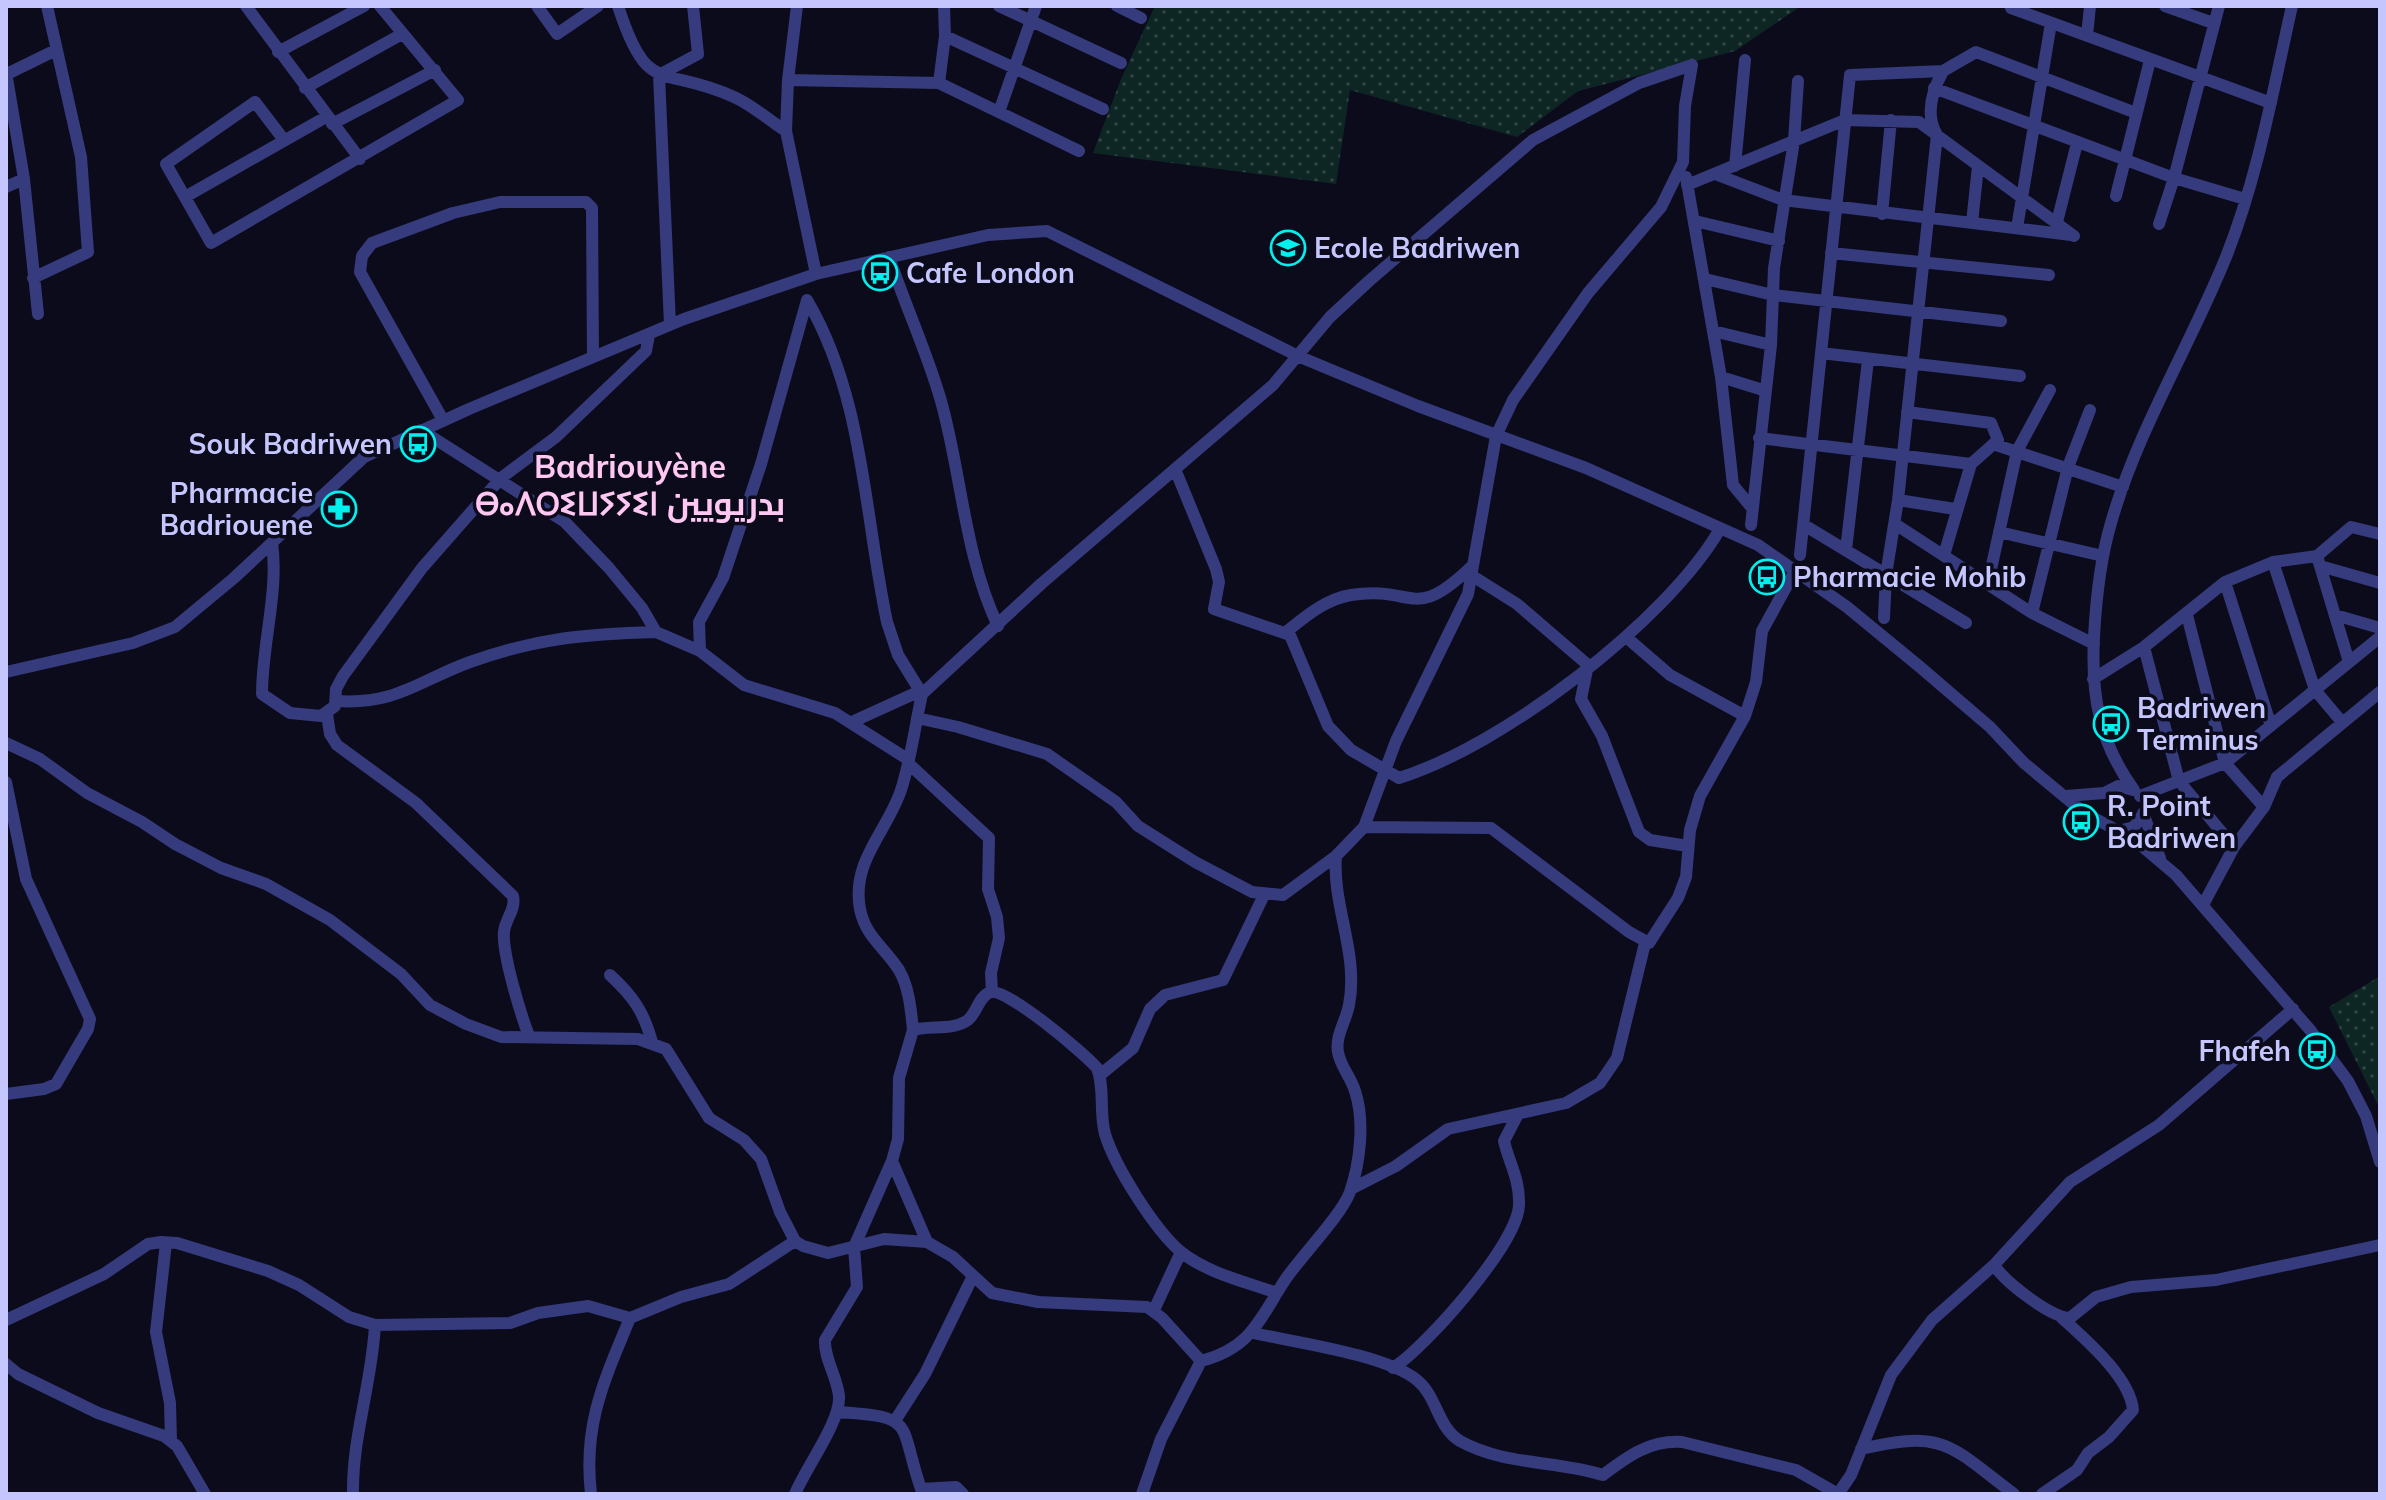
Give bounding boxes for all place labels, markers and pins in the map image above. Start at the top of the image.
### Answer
school or university icon: Ecole Badriwen [1269,229,1307,267]
place label: Ecole Badriwen [1314,230,1520,265]
bus stop icon: Cafe London [861,254,899,292]
place label: Cafe London [906,255,1075,290]
bus stop icon: Souk Badriwen [399,425,437,463]
place label: Souk Badriwen [189,426,392,461]
place label: Pharmacie Badriouene [160,475,313,542]
pharmacy icon: Pharmacie Badriouene [320,490,358,528]
bus stop icon: Pharmacie Mohib [1748,558,1786,596]
place label: Pharmacie Mohib [1793,559,2026,594]
place label: Badriwen Terminus [2137,690,2266,757]
bus stop icon: Badriwen Terminus [2092,705,2130,743]
place label: R. Point Badriwen [2107,788,2236,855]
bus stop icon: R. Point Badriwen [2062,803,2100,841]
bus stop icon: Fhafeh [2298,1032,2336,1070]
place label: Fhafeh [2199,1033,2291,1068]

